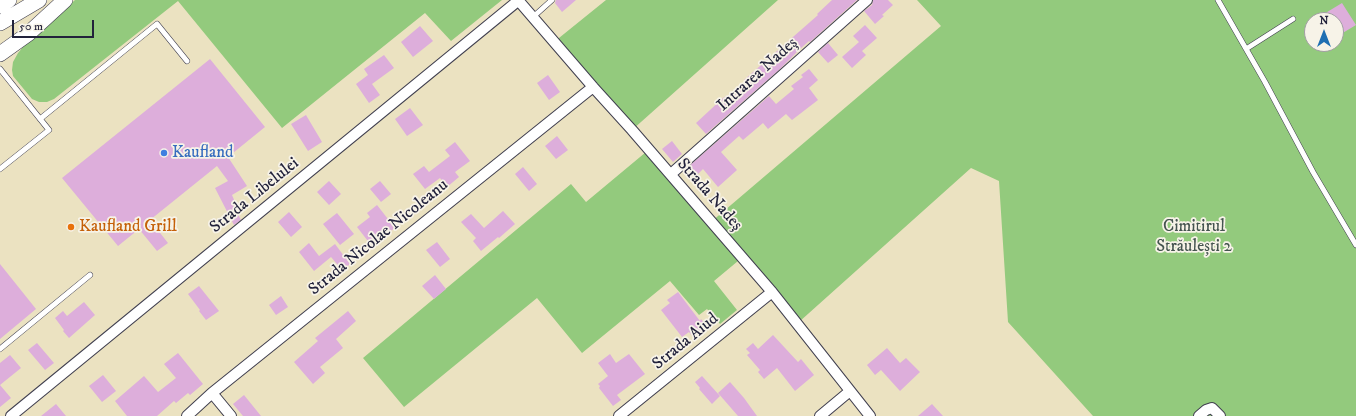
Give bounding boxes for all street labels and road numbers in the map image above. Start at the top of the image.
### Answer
street label: Intrarea Nadeș [714,34,802,116]
street label: Strada Libelulei [206,154,304,238]
street label: Strada Nadeș [672,155,746,235]
street label: Strada Nicolae Nicoleanu [305,176,453,300]
street label: Strada Aiud [649,309,723,375]

